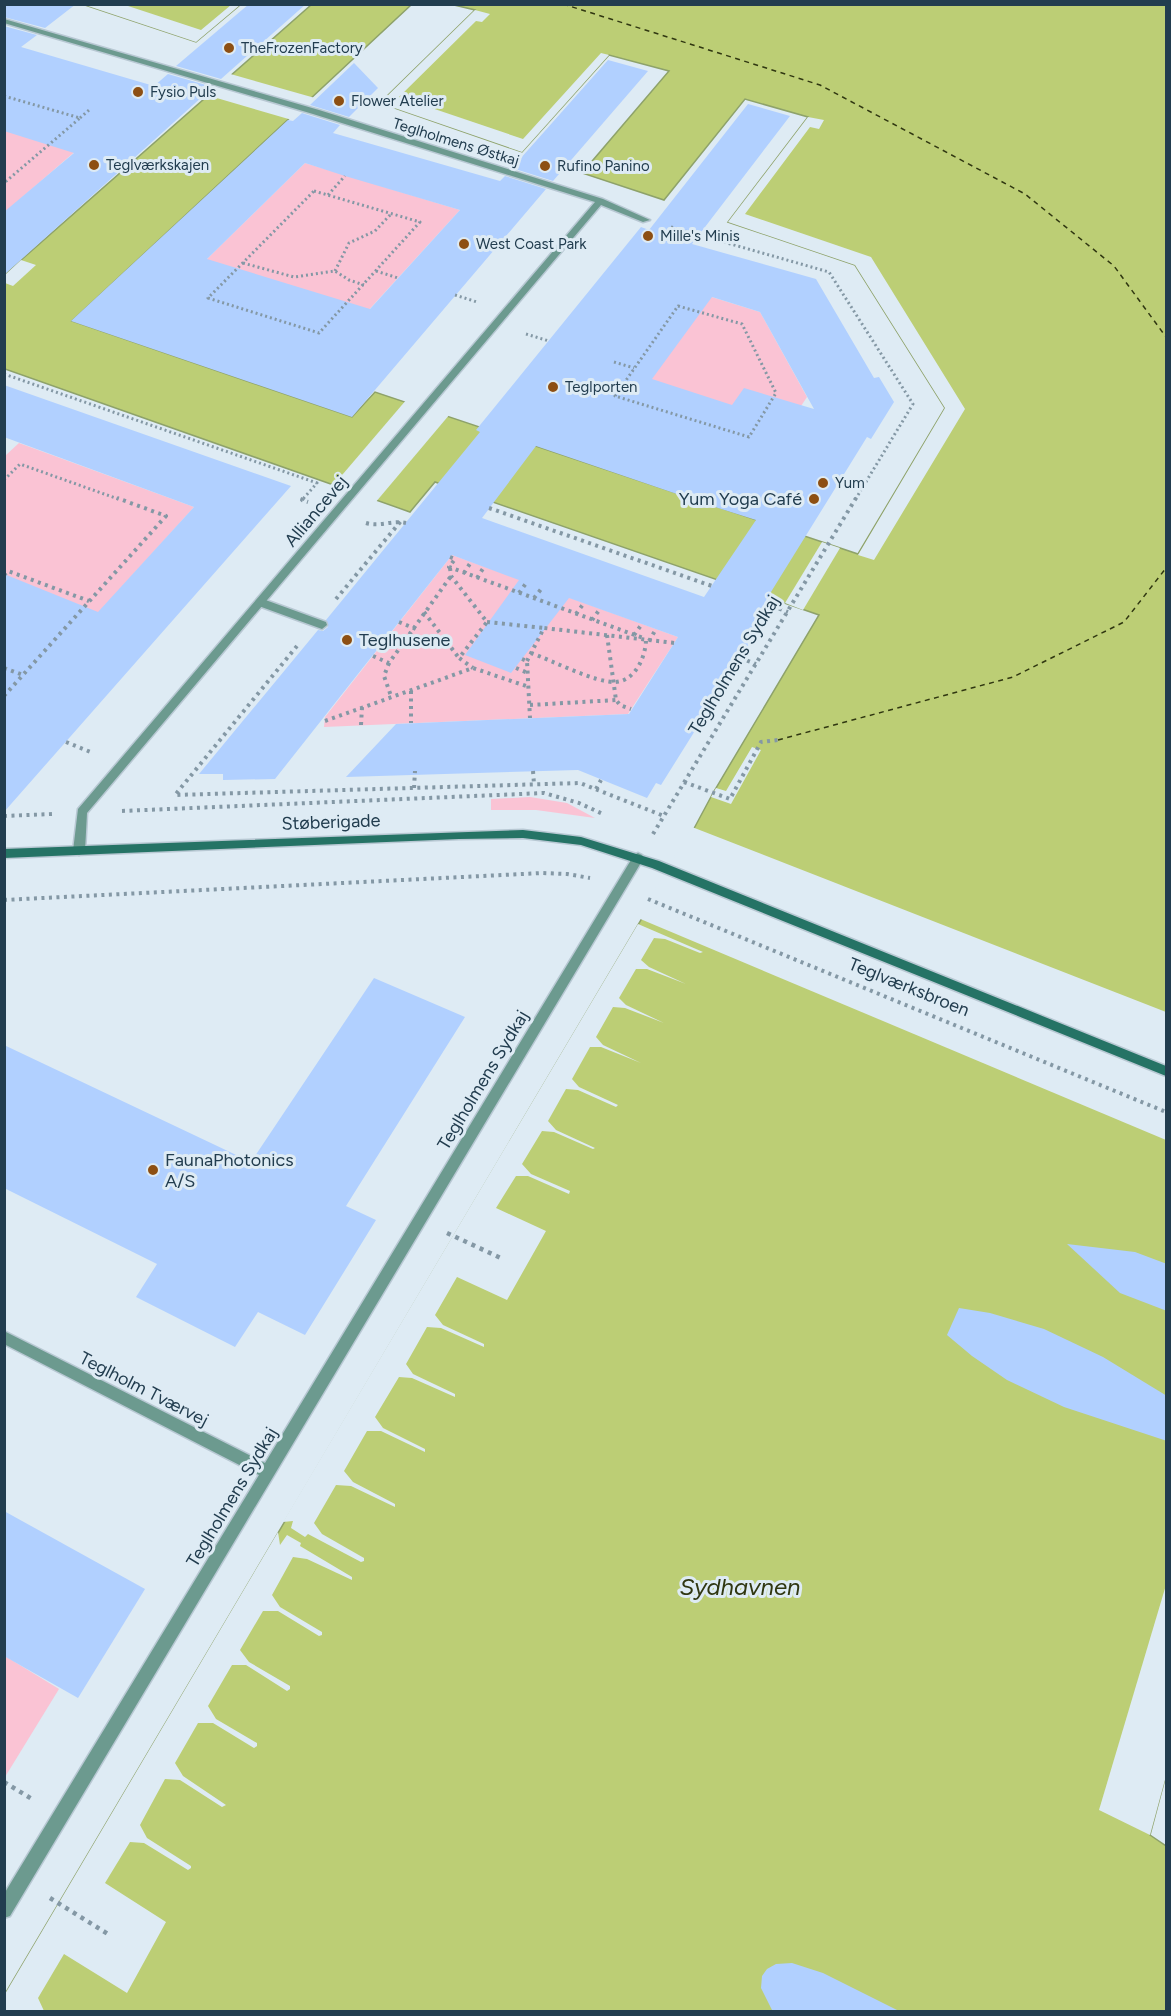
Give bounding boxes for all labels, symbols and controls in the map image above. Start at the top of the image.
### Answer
place label: TheFrozenFactory [241,39,363,57]
marker: TheFrozenFactory [222,41,236,55]
place label: Fysio Puls [150,83,216,101]
marker: Fysio Puls [131,85,145,99]
place label: Flower Atelier [351,92,444,110]
marker: Flower Atelier [332,94,346,108]
street label: Teglholmens Østkaj [391,114,521,170]
place label: Teglværkskajen [106,156,209,174]
place label: Rufino Panino [557,157,650,175]
marker: Teglværkskajen [87,158,101,172]
marker: Rufino Panino [538,159,552,173]
place label: Mille's Minis [660,227,740,245]
marker: Mille's Minis [641,229,655,243]
place label: West Coast Park [476,235,587,253]
marker: West Coast Park [457,237,471,251]
place label: Teglporten [565,378,637,396]
marker: Teglporten [546,380,560,394]
street label: Alliancevej [280,471,352,551]
place label: Yum [835,474,865,492]
marker: Yum [816,476,830,490]
place label: Yum Yoga Café [679,488,802,510]
marker: Yum Yoga Café [807,492,821,506]
street label: Teglholmens Sydkaj [684,591,784,739]
place label: Teglhusene [359,629,451,651]
marker: Teglhusene [340,633,354,647]
street label: Støberigade [281,809,381,835]
street label: Teglværksbroen [845,953,973,1021]
street label: Teglholmens Sydkaj [433,1006,533,1154]
place label: FaunaPhotonics A/S [165,1149,294,1192]
marker: FaunaPhotonics A/S [146,1163,160,1177]
street label: Teglholm Tværvej [76,1347,212,1431]
street label: Teglholmens Sydkaj [182,1423,282,1571]
water label: Sydhavnen [679,1572,801,1601]

